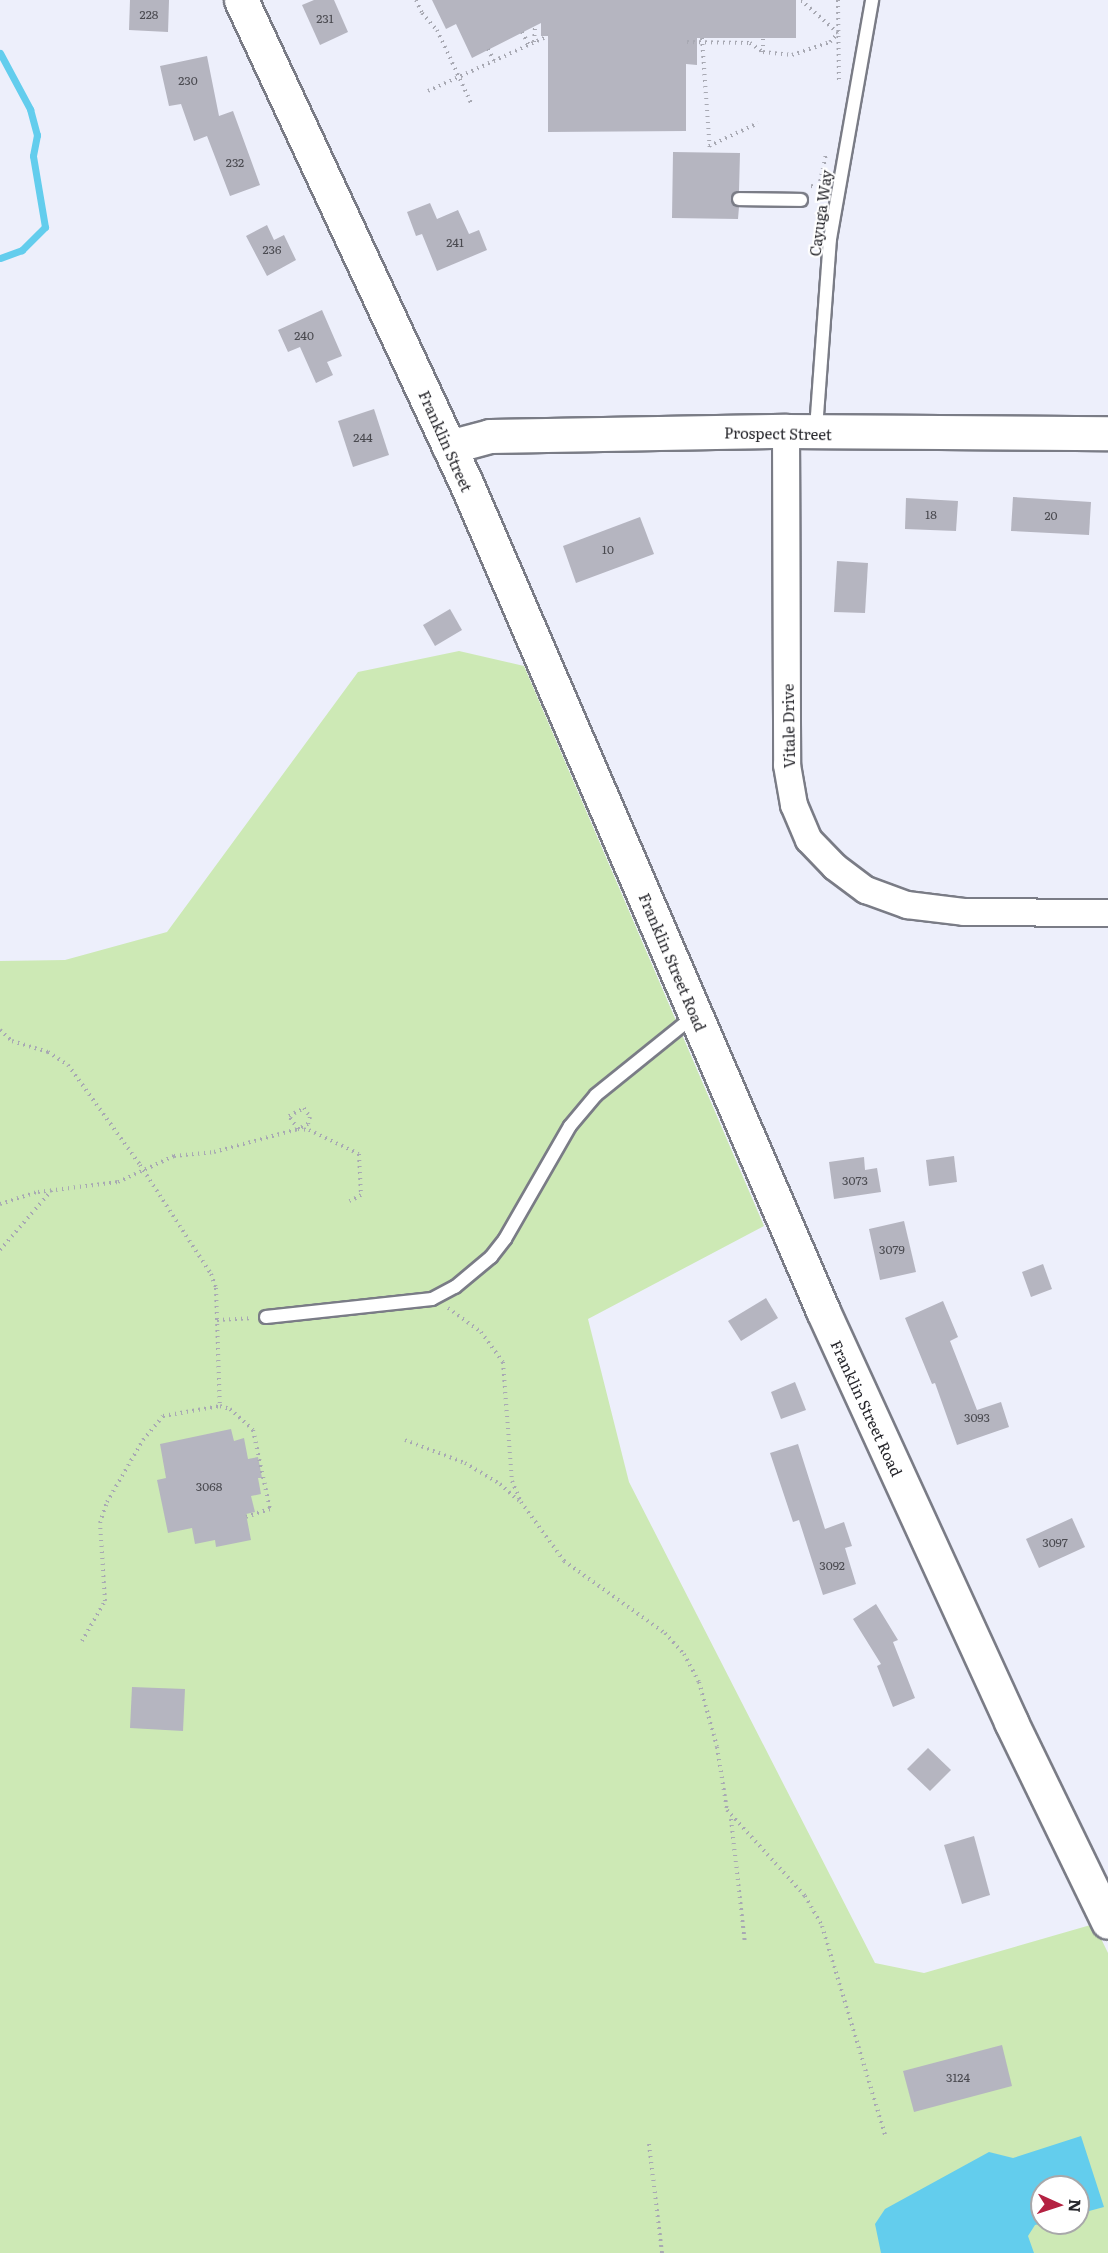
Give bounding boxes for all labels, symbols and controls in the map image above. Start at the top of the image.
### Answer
house number: 228 [140,8,158,22]
house number: 231 [316,12,334,26]
house number: 230 [178,74,198,88]
house number: 232 [226,156,244,170]
street label: Cayuga Way [805,169,835,257]
house number: 241 [446,236,464,250]
house number: 236 [262,243,282,257]
house number: 240 [294,329,314,343]
street label: Franklin Street [416,388,476,494]
street label: Prospect Street [724,423,832,443]
house number: 244 [353,431,373,445]
house number: 18 [925,508,937,522]
house number: 20 [1044,509,1058,523]
house number: 10 [602,543,614,557]
street label: Vitale Drive [778,684,798,768]
street label: Franklin Street Road [636,890,710,1034]
house number: 3073 [842,1174,868,1188]
house number: 3079 [879,1243,905,1257]
street label: Franklin Street Road [828,1337,906,1479]
house number: 3093 [964,1411,990,1425]
house number: 3068 [196,1480,222,1494]
house number: 3097 [1042,1536,1068,1550]
house number: 3092 [819,1559,845,1573]
house number: 3124 [946,2071,970,2085]
north arrow [1030,2175,1090,2235]
text: N [1064,2198,1088,2213]

